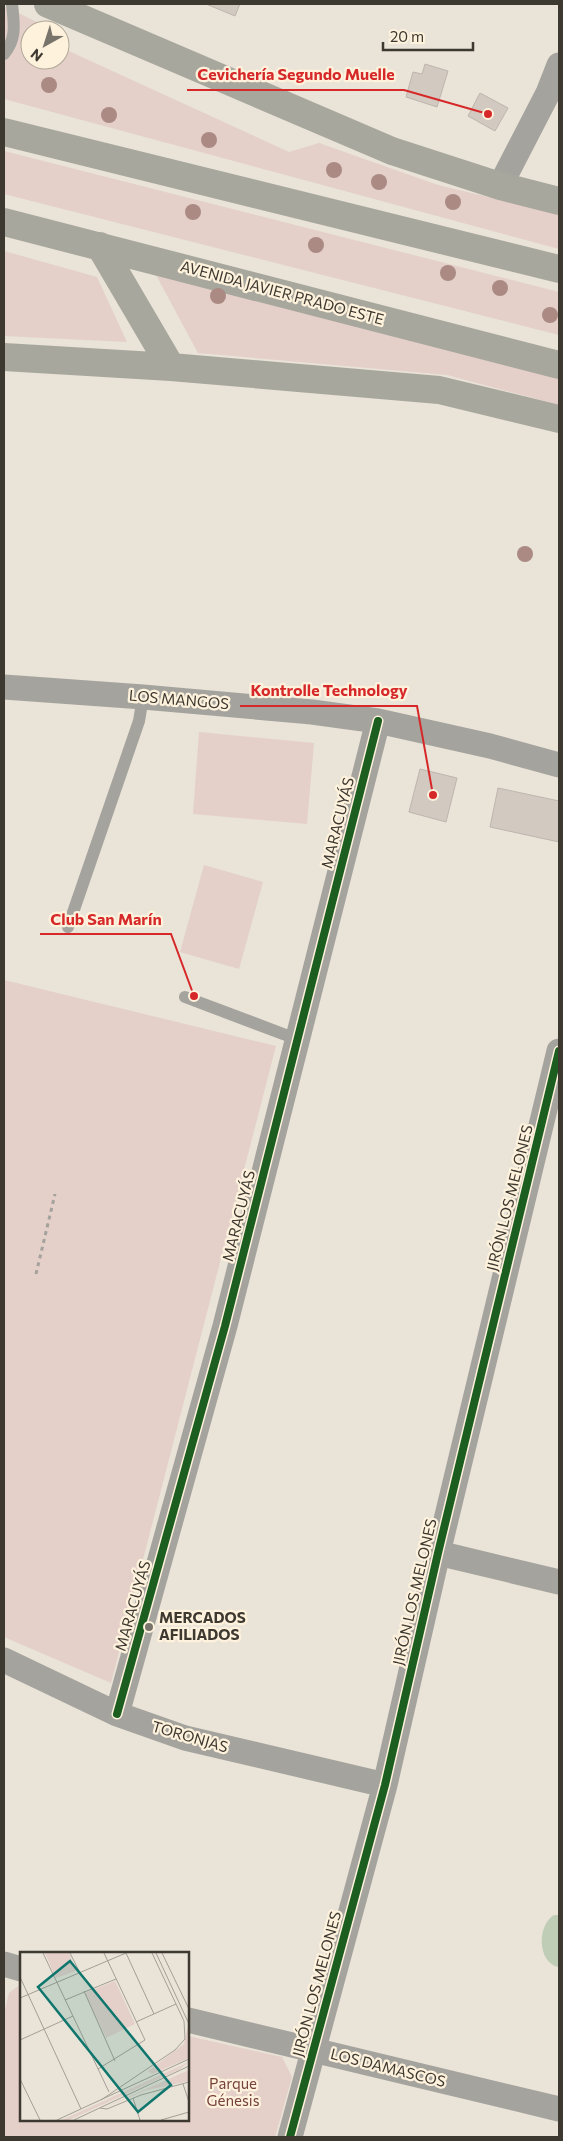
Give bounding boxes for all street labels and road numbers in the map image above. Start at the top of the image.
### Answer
street label: AVENIDA JAVIER PRADO ESTE [179,256,386,328]
street label: LOS MANGOS [128,686,230,712]
street label: MARACUYÁS [316,775,357,870]
street label: JIRÓN LOS MELONES [481,1122,536,1273]
street label: MARACUYÁS [217,1168,258,1263]
street label: JIRÓN LOS MELONES [387,1516,440,1667]
street label: MARACUYÁS [110,1558,154,1653]
street label: TORONJAS [150,1717,231,1756]
street label: JIRÓN LOS MELONES [287,1909,344,2058]
street label: LOS DAMASCOS [329,2044,448,2090]

